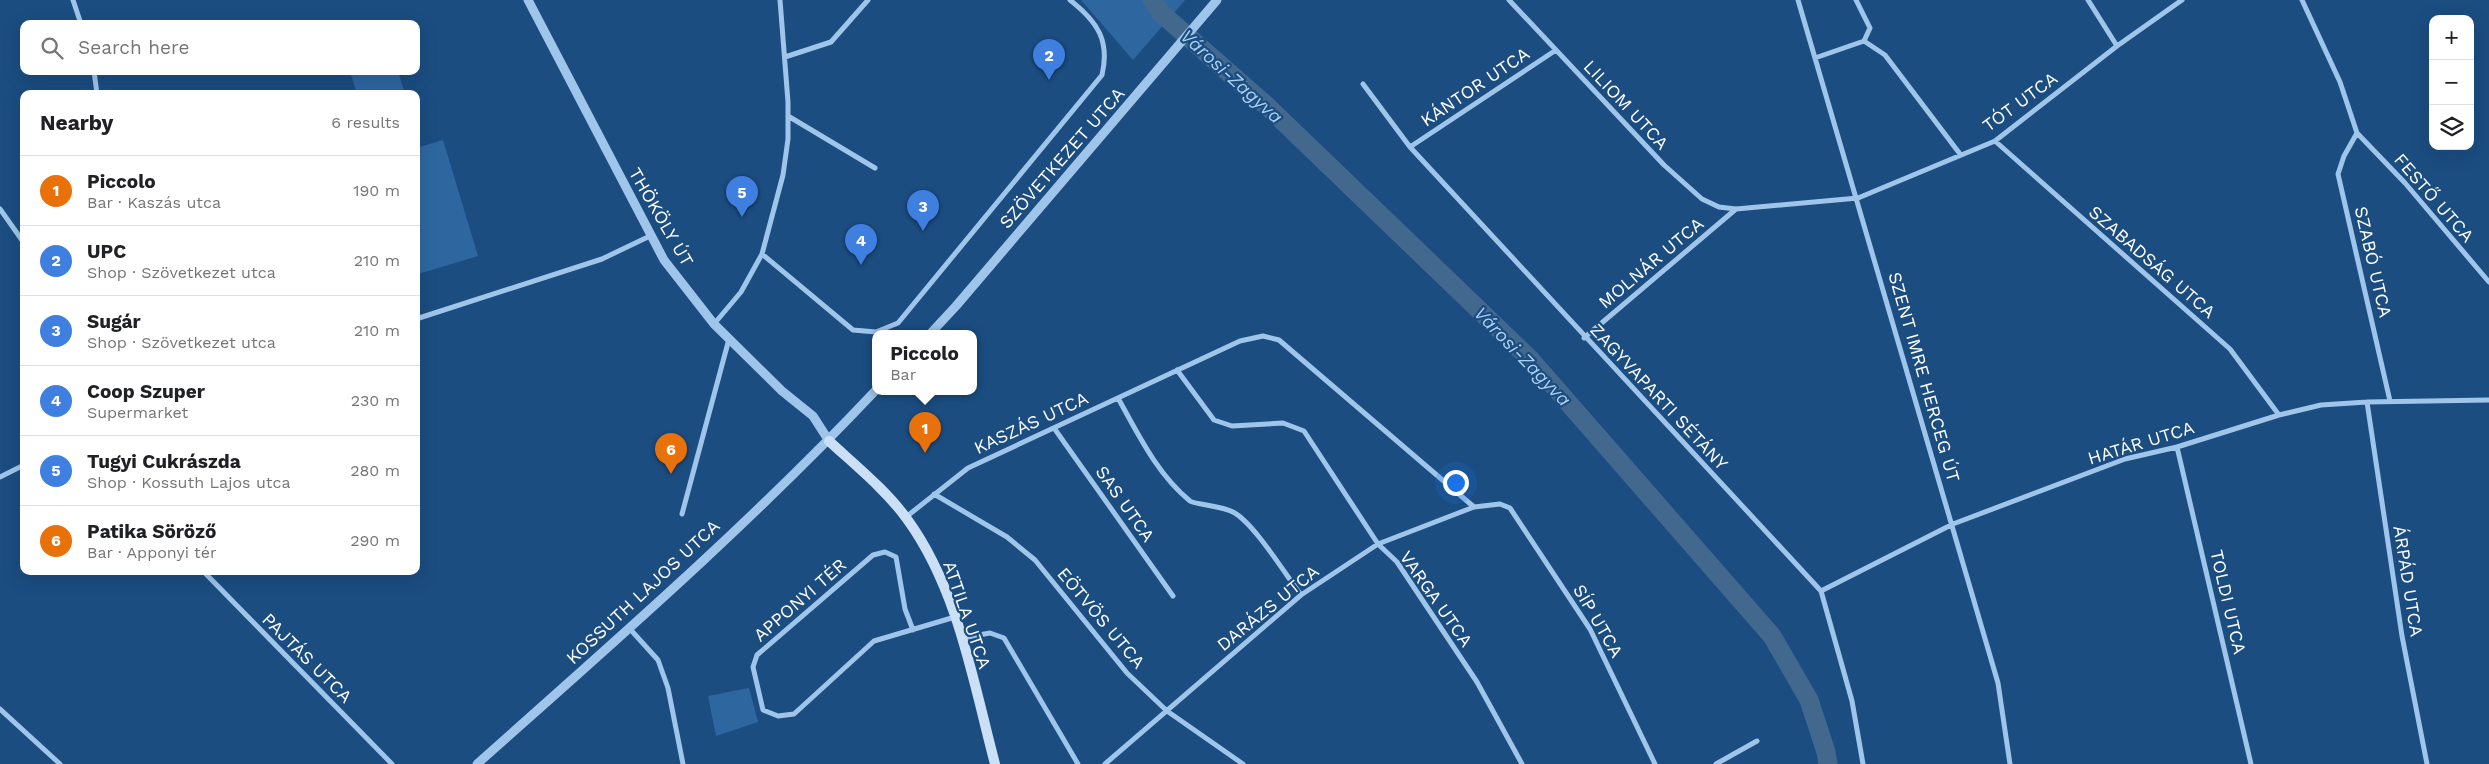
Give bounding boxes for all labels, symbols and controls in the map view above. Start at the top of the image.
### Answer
map controls [2429,15,2474,150]
button: + [2429,15,2474,60]
search box [20,20,420,75]
water label: Városi-Zagyva [1176,24,1288,128]
icon: search [38,34,66,62]
text: Search here [78,36,189,59]
pin: 2 [1033,39,1065,80]
street label: KÁNTOR UTCA [1416,42,1533,131]
street label: LILIOM UTCA [1580,56,1673,154]
button: − [2429,60,2474,105]
street label: TÓT UTCA [1978,67,2061,136]
street label: SZÖVETKEZET UTCA [995,83,1129,232]
button: layers [2429,105,2474,150]
text: Nearby [40,110,113,135]
text: 6 results [331,113,400,132]
street label: FESTŐ UTCA [2390,149,2479,247]
street label: THÖKÖLY ÚT [625,164,698,270]
text: Piccolo [87,170,156,193]
pin: 5 [726,176,758,217]
text: 1 [53,181,59,200]
text: 190 m [353,181,400,200]
pin: 3 [907,190,939,231]
text: Bar · Kaszás utca [87,193,221,212]
street label: SZABADSÁG UTCA [2085,201,2220,322]
street label: SZABÓ UTCA [2350,204,2397,320]
street label: MOLNÁR UTCA [1594,213,1707,313]
pin: 4 [845,224,877,265]
text: UPC [87,240,126,263]
text: 2 [51,251,61,270]
text: 210 m [354,251,400,270]
text: Shop · Szövetkezet utca [87,263,276,282]
street label: SZENT IMRE HERCEG ÚT [1884,270,1965,484]
water label: Városi-Zagyva [1469,302,1576,411]
text: Sugár [87,310,141,333]
street label: ZAGYVAPARTI SÉTÁNY [1586,319,1733,475]
text: 3 [51,321,61,340]
text: 210 m [354,321,400,340]
popup [872,330,977,395]
text: Shop · Szövetkezet utca [87,333,276,352]
text: Piccolo [890,342,959,365]
text: Bar [890,365,916,384]
text: Coop Szuper [87,380,205,403]
street label: KASZÁS UTCA [970,387,1091,458]
text: 4 [51,391,61,410]
text: 230 m [351,391,400,410]
text: Supermarket [87,403,188,422]
pin: 1 [909,412,941,453]
street label: HATÁR UTCA [2085,416,2197,469]
pin: 6 [655,433,687,474]
text: Tugyi Cukrászda [87,450,241,473]
text: 5 [51,461,61,480]
text: 280 m [350,461,400,480]
street label: SAS UTCA [1091,462,1159,546]
your location [1443,470,1469,496]
text: Shop · Kossuth Lajos utca [87,473,291,492]
street label: KOSSUTH LAJOS UTCA [562,515,724,668]
text: Patika Söröző [87,520,216,543]
street label: ÁRPÁD UTCA [2389,524,2428,638]
text: 6 [51,531,61,550]
text: 290 m [350,531,400,550]
text: Bar · Apponyi tér [87,543,217,562]
street label: VARGA UTCA [1396,547,1477,651]
street label: TOLDI UTCA [2206,548,2251,656]
street label: APPONYI TÉR [749,554,850,646]
street label: ATTILA UTCA [939,558,996,672]
street label: DARÁZS UTCA [1213,560,1323,655]
street label: EÖTVÖS UTCA [1053,563,1150,672]
street label: SÍP UTCA [1569,580,1628,661]
street label: PAJTÁS UTCA [258,608,357,707]

